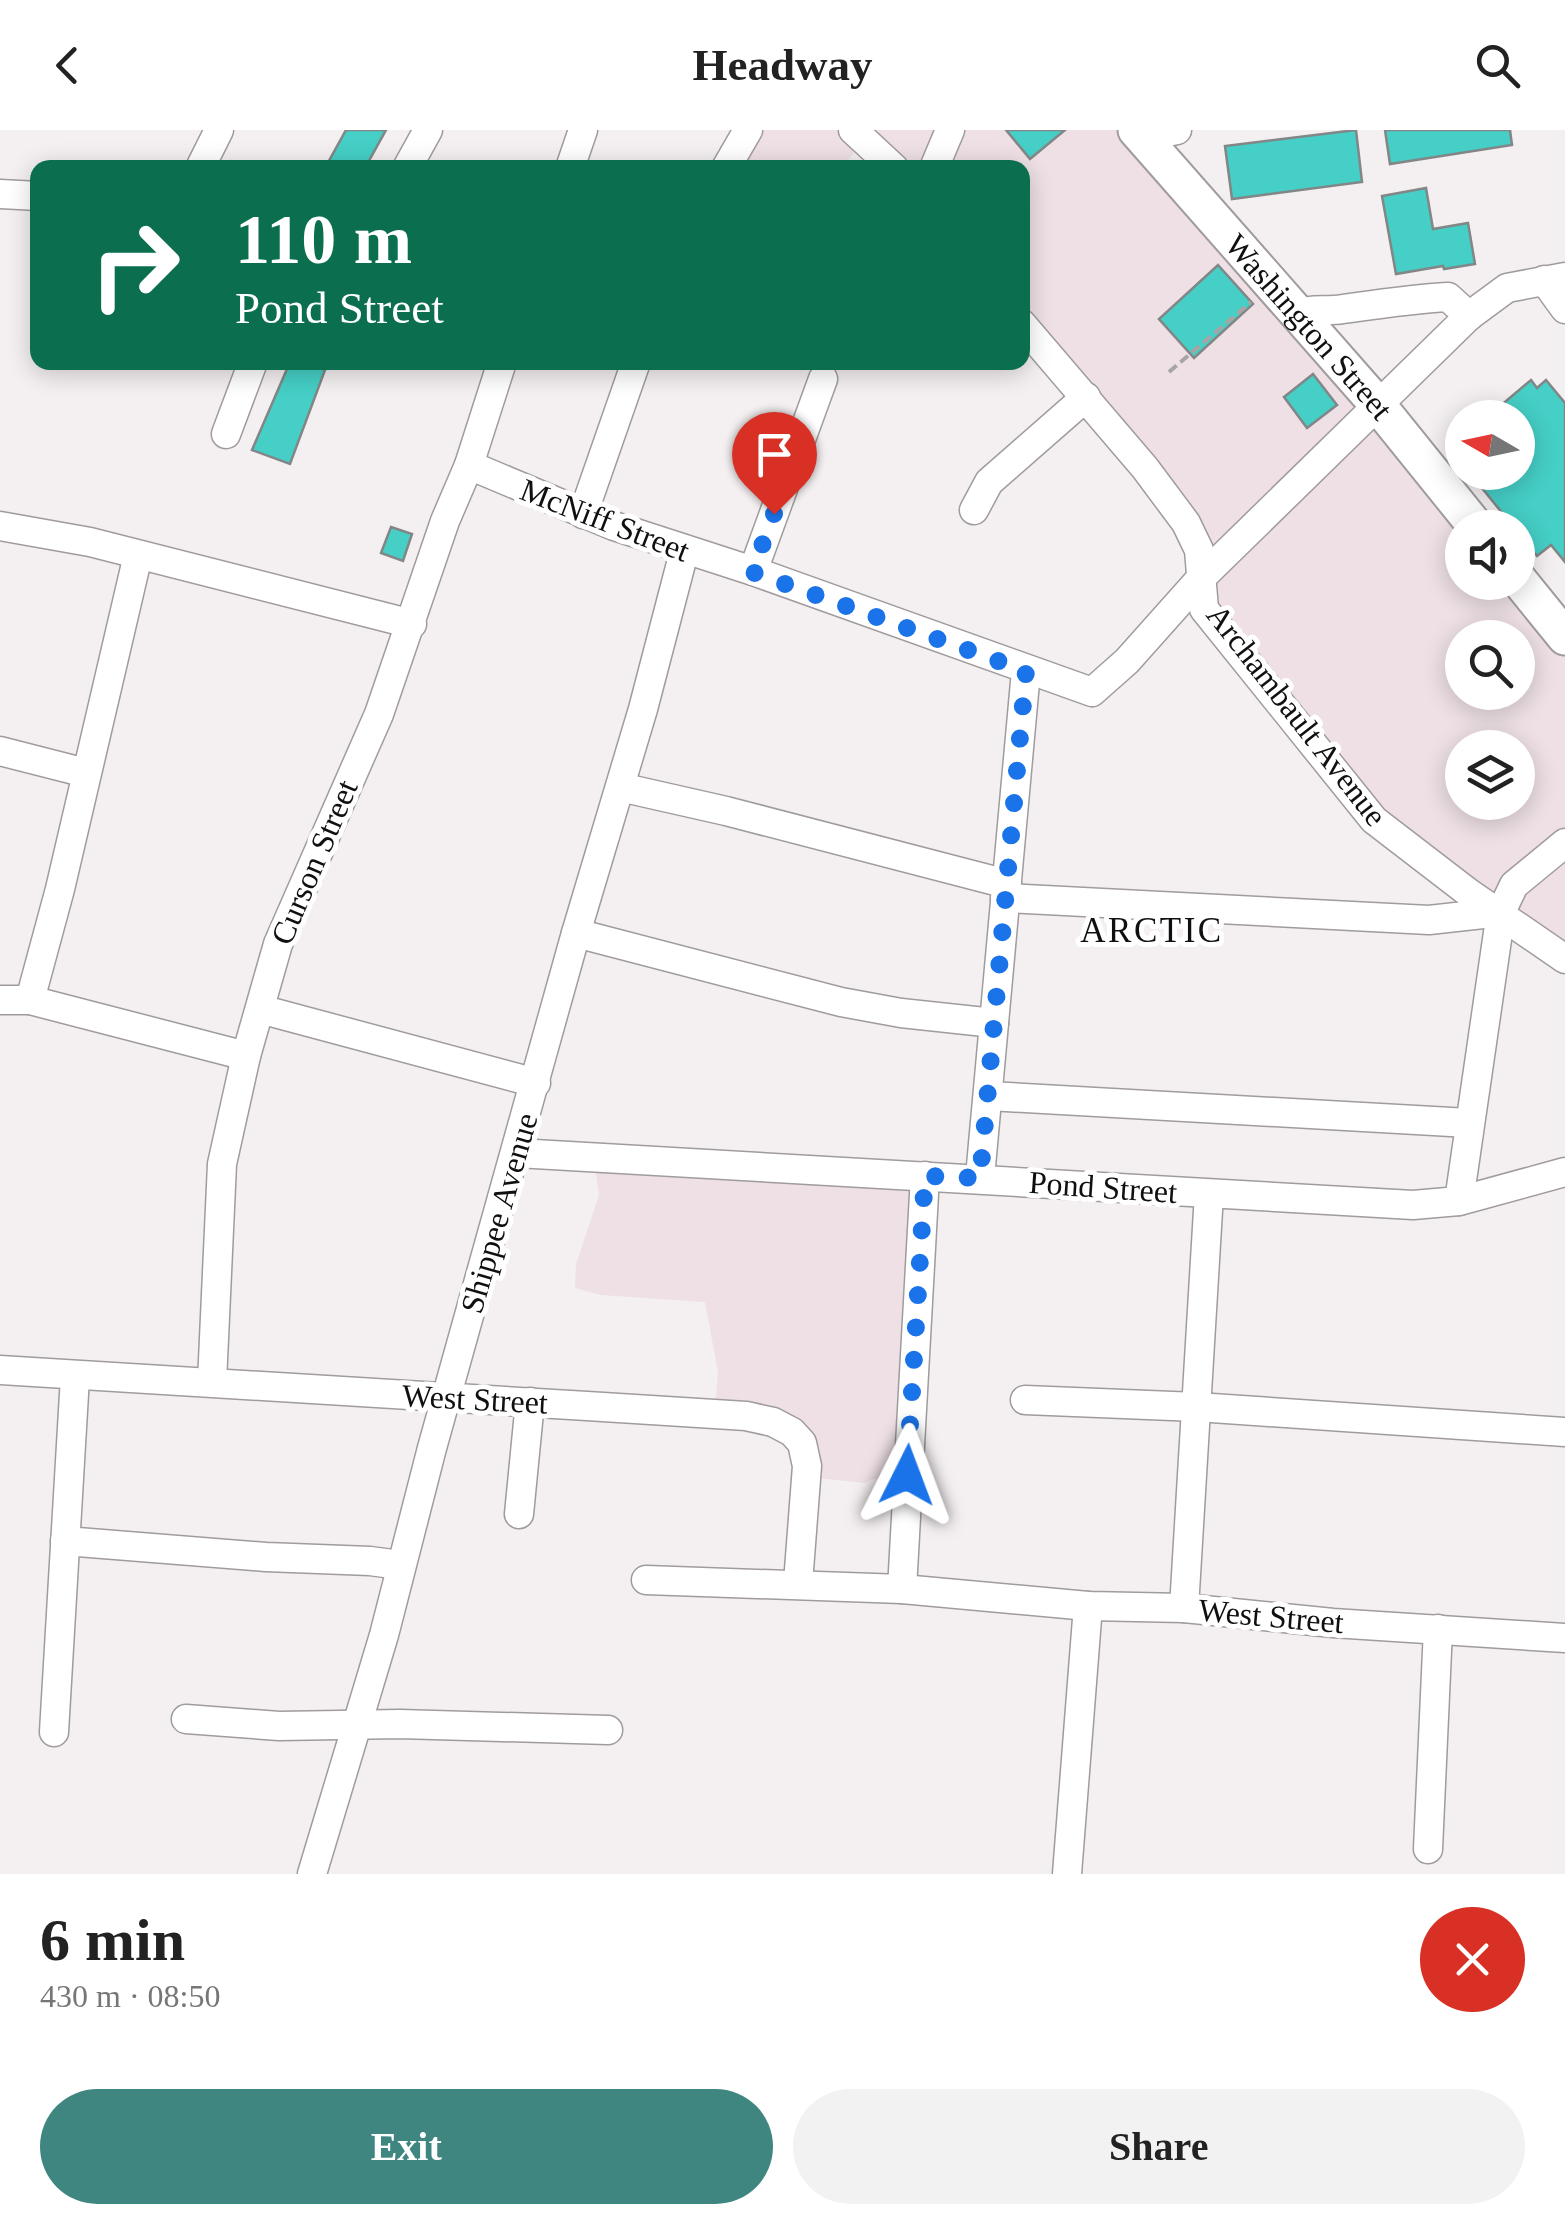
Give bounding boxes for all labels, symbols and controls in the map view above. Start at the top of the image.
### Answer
icon: back [40,38,95,93]
icon: search [1470,38,1525,93]
text: Headway [693,40,873,90]
icon: right [70,200,200,330]
text: 110 m [235,201,412,278]
street label: Washington Street [1218,227,1400,427]
text: Pond Street [235,283,444,333]
north arrow [1445,400,1535,490]
map controls [1445,400,1535,820]
pin [732,412,817,515]
icon: arrive [747,427,802,482]
street label: McNiff Street [515,471,695,569]
button: sound [1445,510,1535,600]
street label: Archambault Avenue [1200,597,1394,833]
button: search [1445,620,1535,710]
button: layers [1445,730,1535,820]
street label: Curson Street [263,774,365,950]
district label: ARCTIC [1080,911,1224,950]
street label: Shippee Avenue [453,1109,545,1317]
street label: Pond Street [1028,1164,1178,1210]
street label: West Street [401,1377,549,1421]
position arrow [855,1423,959,1527]
street label: West Street [1197,1592,1345,1640]
text: 6 min [40,1907,185,1973]
button: close [1420,1907,1525,2012]
text: 430 m · 08:50 [40,1978,220,2014]
button: Exit [40,2089,773,2204]
button: Share [793,2089,1525,2204]

